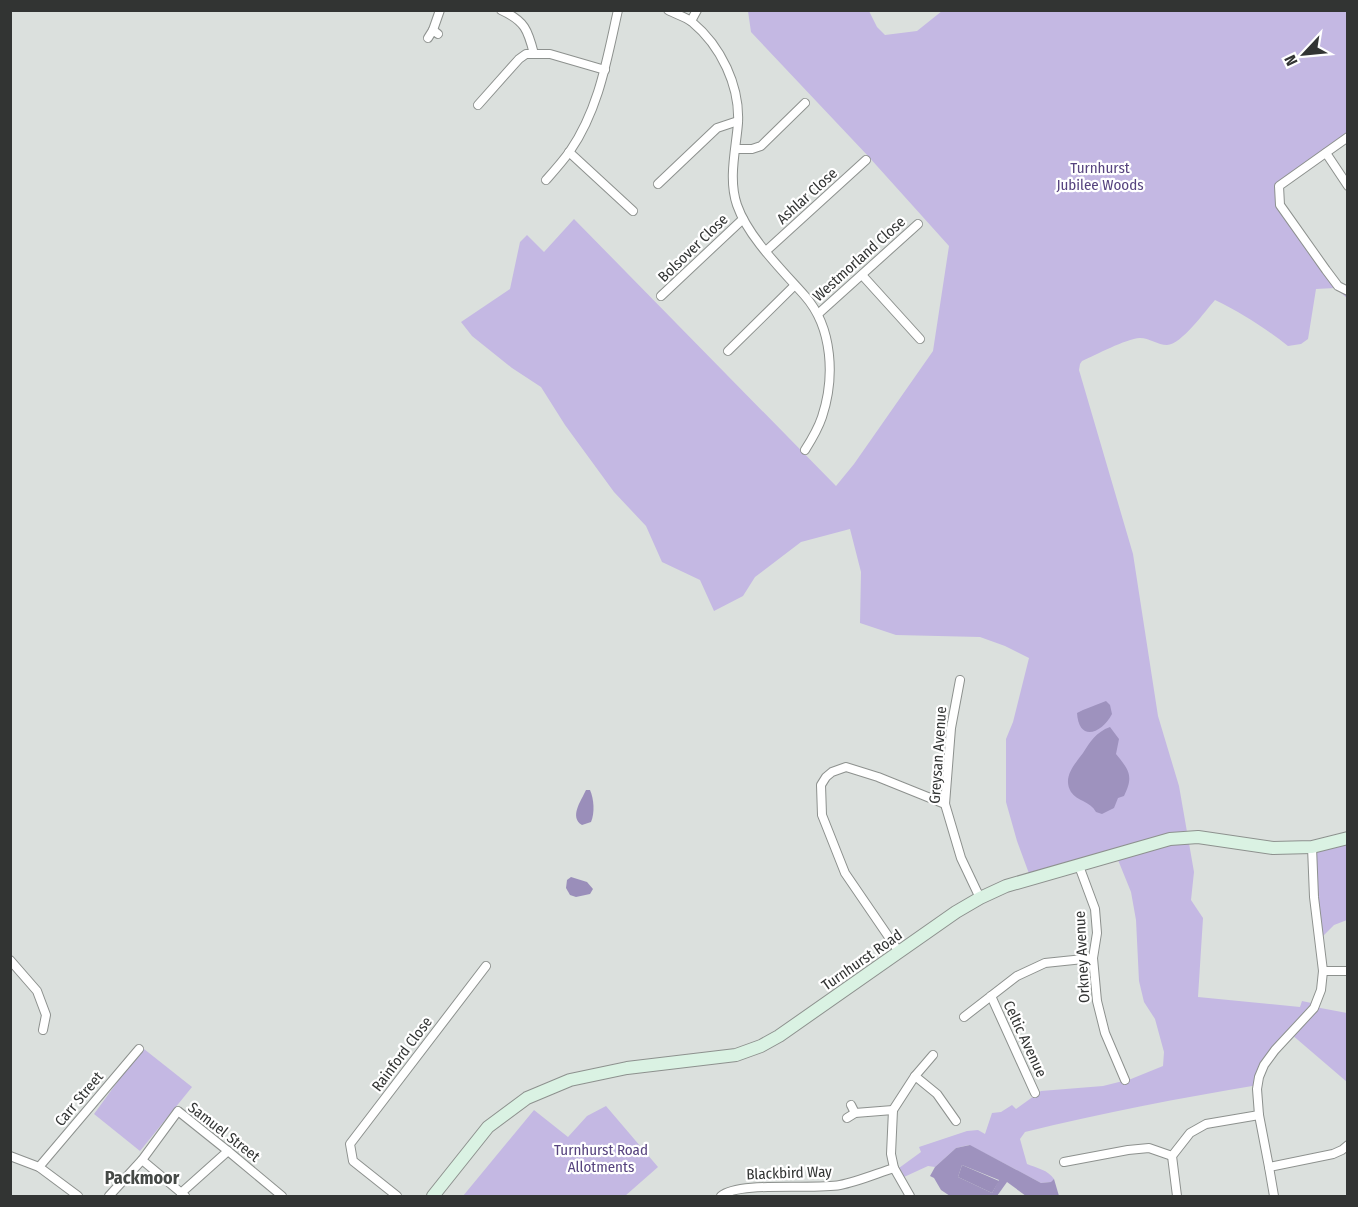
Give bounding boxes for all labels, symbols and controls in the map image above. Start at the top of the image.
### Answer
north arrow [1274,24,1334,84]
text: N [1280,52,1302,69]
park label: Turnhurst Jubilee Woods [1056,159,1144,194]
street label: Ashlar Close [773,164,841,228]
street label: Bolsover Close [654,210,732,286]
street label: Westmorland Close [809,213,909,305]
street label: Greysan Avenue [926,706,950,804]
street label: Orkney Avenue [1071,910,1093,1004]
street label: Turnhurst Road [818,926,906,994]
street label: Celtic Avenue [999,998,1051,1080]
street label: Rainford Close [368,1013,436,1095]
street label: Carr Street [51,1068,107,1130]
street label: Samuel Street [185,1098,263,1166]
park label: Turnhurst Road Allotments [554,1141,648,1176]
street label: Blackbird Way [746,1163,832,1183]
district label: Packmoor [105,1167,180,1189]

